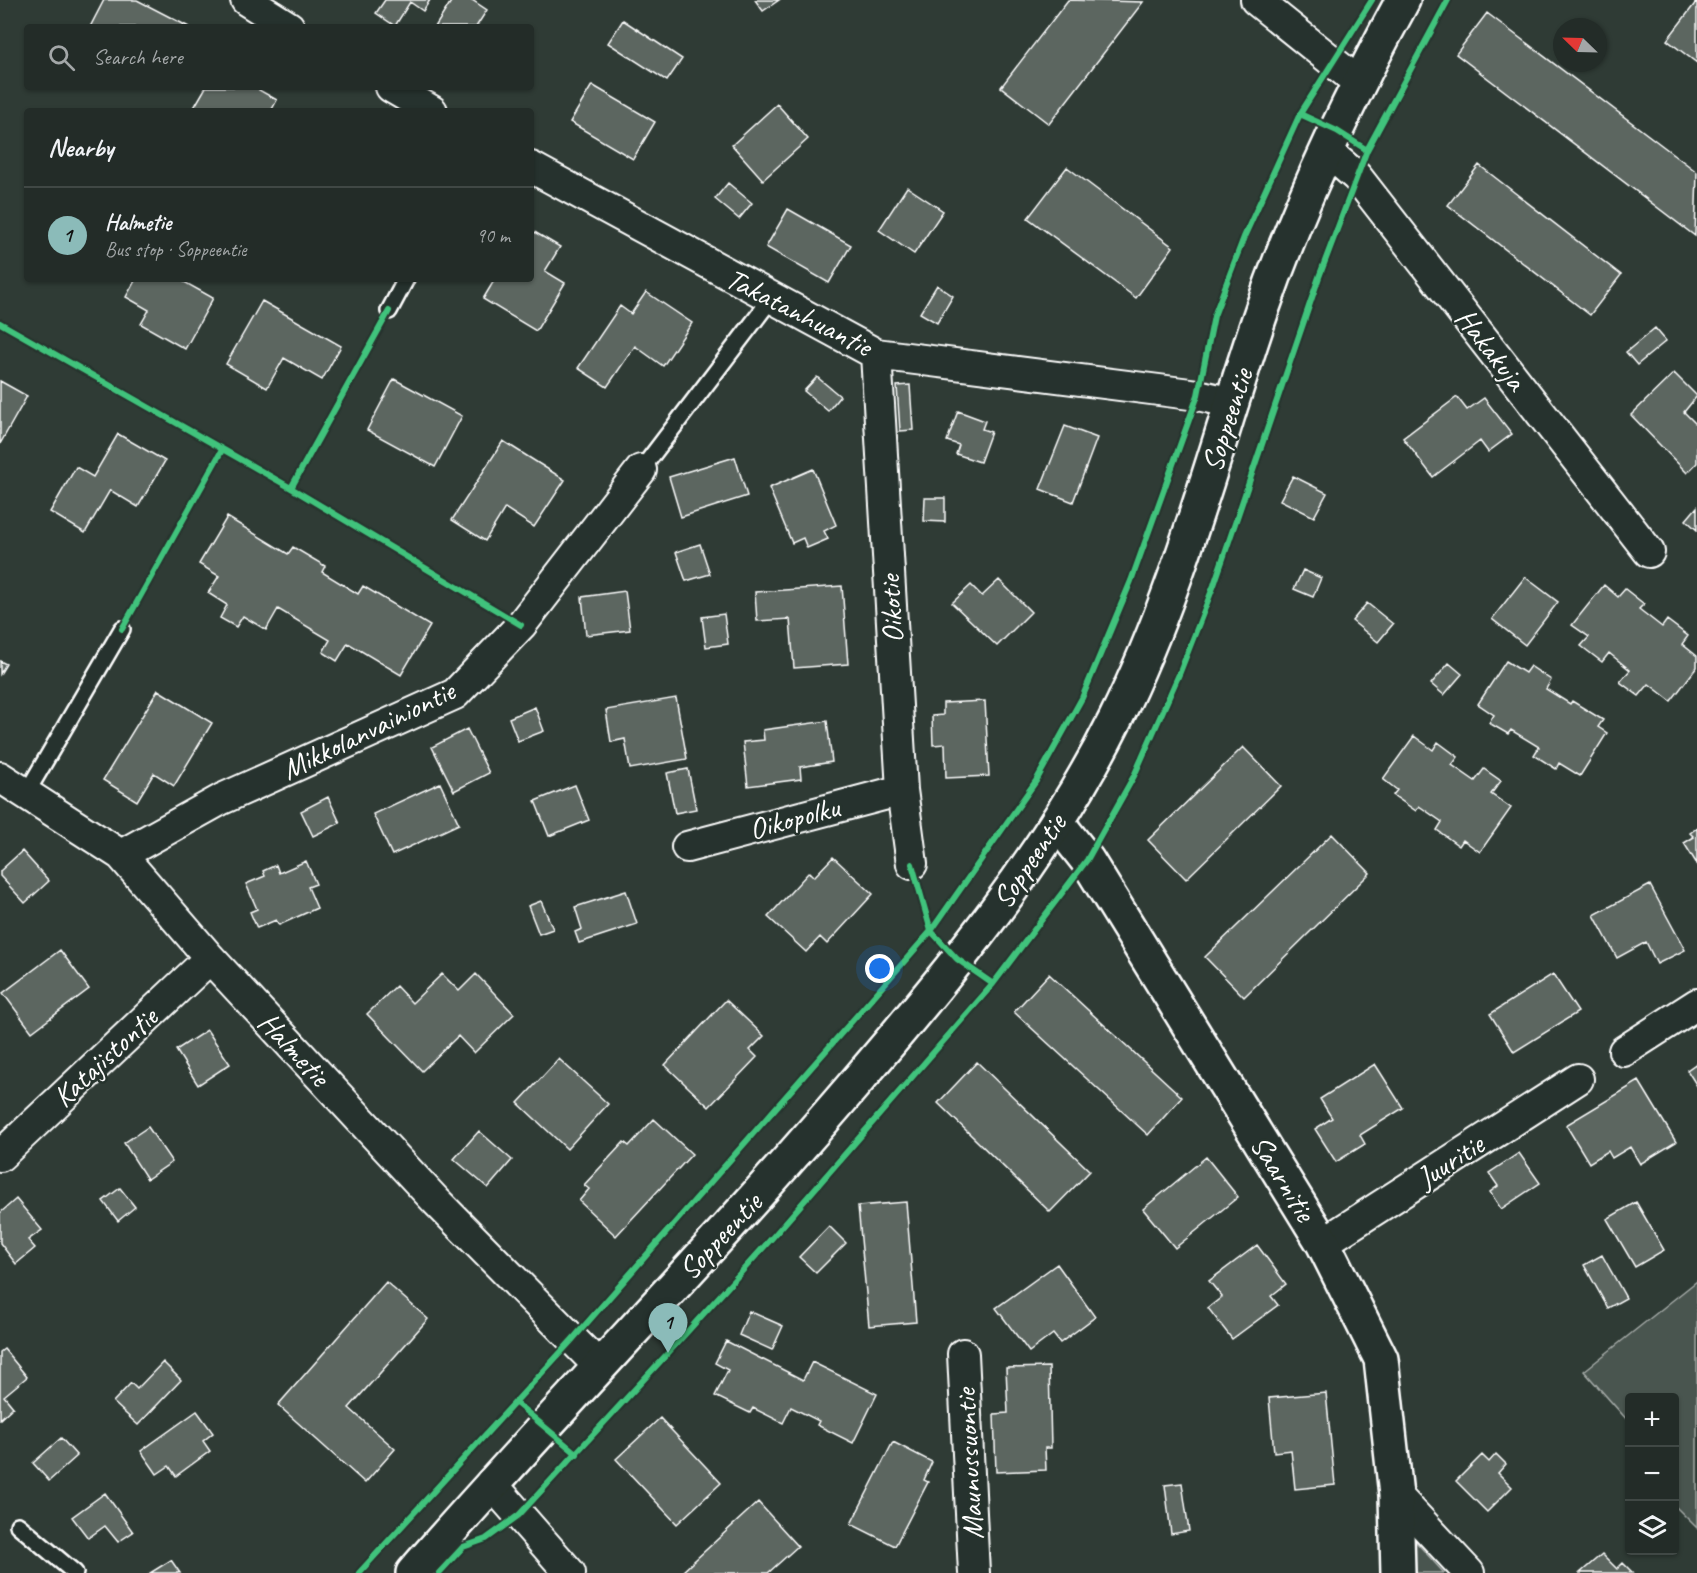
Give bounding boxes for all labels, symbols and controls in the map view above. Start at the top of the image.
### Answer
north arrow [1553,18,1607,72]
search box [24,24,534,90]
icon: search [45,41,78,74]
text: Search here [93,43,183,71]
text: Nearby [48,131,113,164]
text: Halmetie [105,209,171,237]
text: 1 [63,223,72,248]
text: 90 m [476,223,510,248]
text: Bus stop · Soppeentie [105,237,247,262]
street label: Takatanhuantie [720,259,880,366]
street label: Hakakuja [1447,300,1536,399]
street label: Soppeentie [1193,362,1262,476]
street label: Oikotie [870,572,912,644]
street label: Mikkolanvainiontie [275,671,463,788]
street label: Oikopolku [745,787,845,848]
street label: Soppeentie [984,805,1076,916]
your location [865,954,894,983]
street label: Katajistontie [44,997,167,1115]
street label: Halmetie [250,1004,340,1096]
street label: Juuritie [1408,1124,1493,1198]
street label: Saarnitie [1242,1128,1325,1230]
street label: Soppeentie [670,1183,772,1288]
pin: 1 [648,1304,688,1353]
street label: Maunussuontie [946,1385,992,1541]
map controls [1625,1393,1679,1555]
button: + [1625,1393,1679,1447]
button: − [1625,1447,1679,1501]
button: layers [1625,1501,1679,1555]

